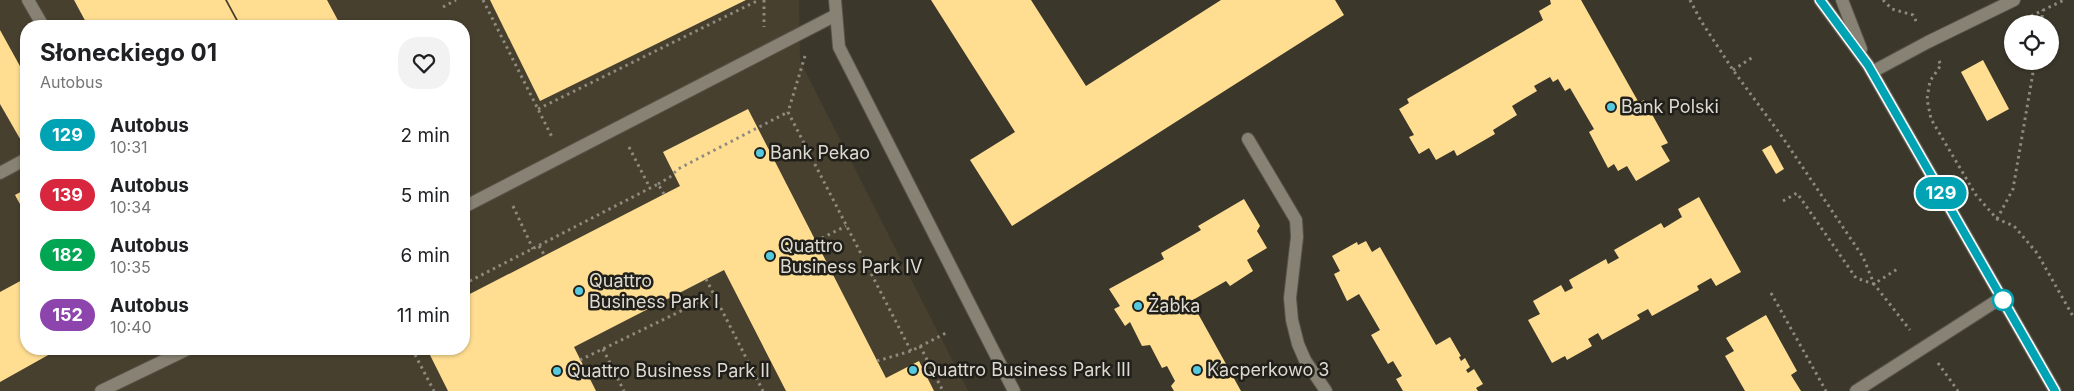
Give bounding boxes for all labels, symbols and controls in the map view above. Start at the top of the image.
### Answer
map controls [2004,15,2059,70]
button: locate [2004,15,2059,70]
button: heart [398,37,450,89]
text: Słoneckiego 01 [40,38,217,67]
text: Autobus [40,72,103,92]
place label: Bank Polski [1621,96,1719,117]
marker: Bank Polski [1605,101,1617,113]
text: Autobus [110,114,189,137]
text: 129 [52,124,83,145]
text: 2 min [401,124,450,147]
text: 10:31 [110,137,148,157]
place label: Bank Pekao [770,142,870,163]
marker: Bank Pekao [754,147,766,159]
text: Autobus [110,174,189,197]
line badge: 129 [1912,177,1970,209]
text: 129 [1926,182,1956,203]
text: 139 [52,184,83,205]
text: 5 min [401,184,450,207]
text: 10:34 [110,197,151,217]
text: Autobus [110,234,189,257]
place label: Quattro Business Park IV [780,235,922,277]
text: 182 [52,244,83,265]
text: 6 min [400,244,450,267]
marker: Quattro Business Park IV [764,250,776,262]
text: 10:35 [110,257,151,277]
place label: Quattro Business Park I [589,270,719,312]
marker: Quattro Business Park I [573,285,585,297]
unlabelled marker [1992,289,2014,311]
text: Autobus [110,294,189,317]
place label: Żabka [1148,294,1200,316]
marker: Żabka [1132,300,1144,312]
text: 152 [52,304,83,325]
text: 11 min [397,304,450,327]
text: 10:40 [110,317,152,337]
place label: Quattro Business Park III [923,359,1131,380]
place label: Kacperkowo 3 [1207,359,1329,380]
place label: Quattro Business Park II [567,360,770,381]
marker: Quattro Business Park III [907,364,919,376]
marker: Kacperkowo 3 [1191,364,1203,376]
marker: Quattro Business Park II [551,365,563,377]

